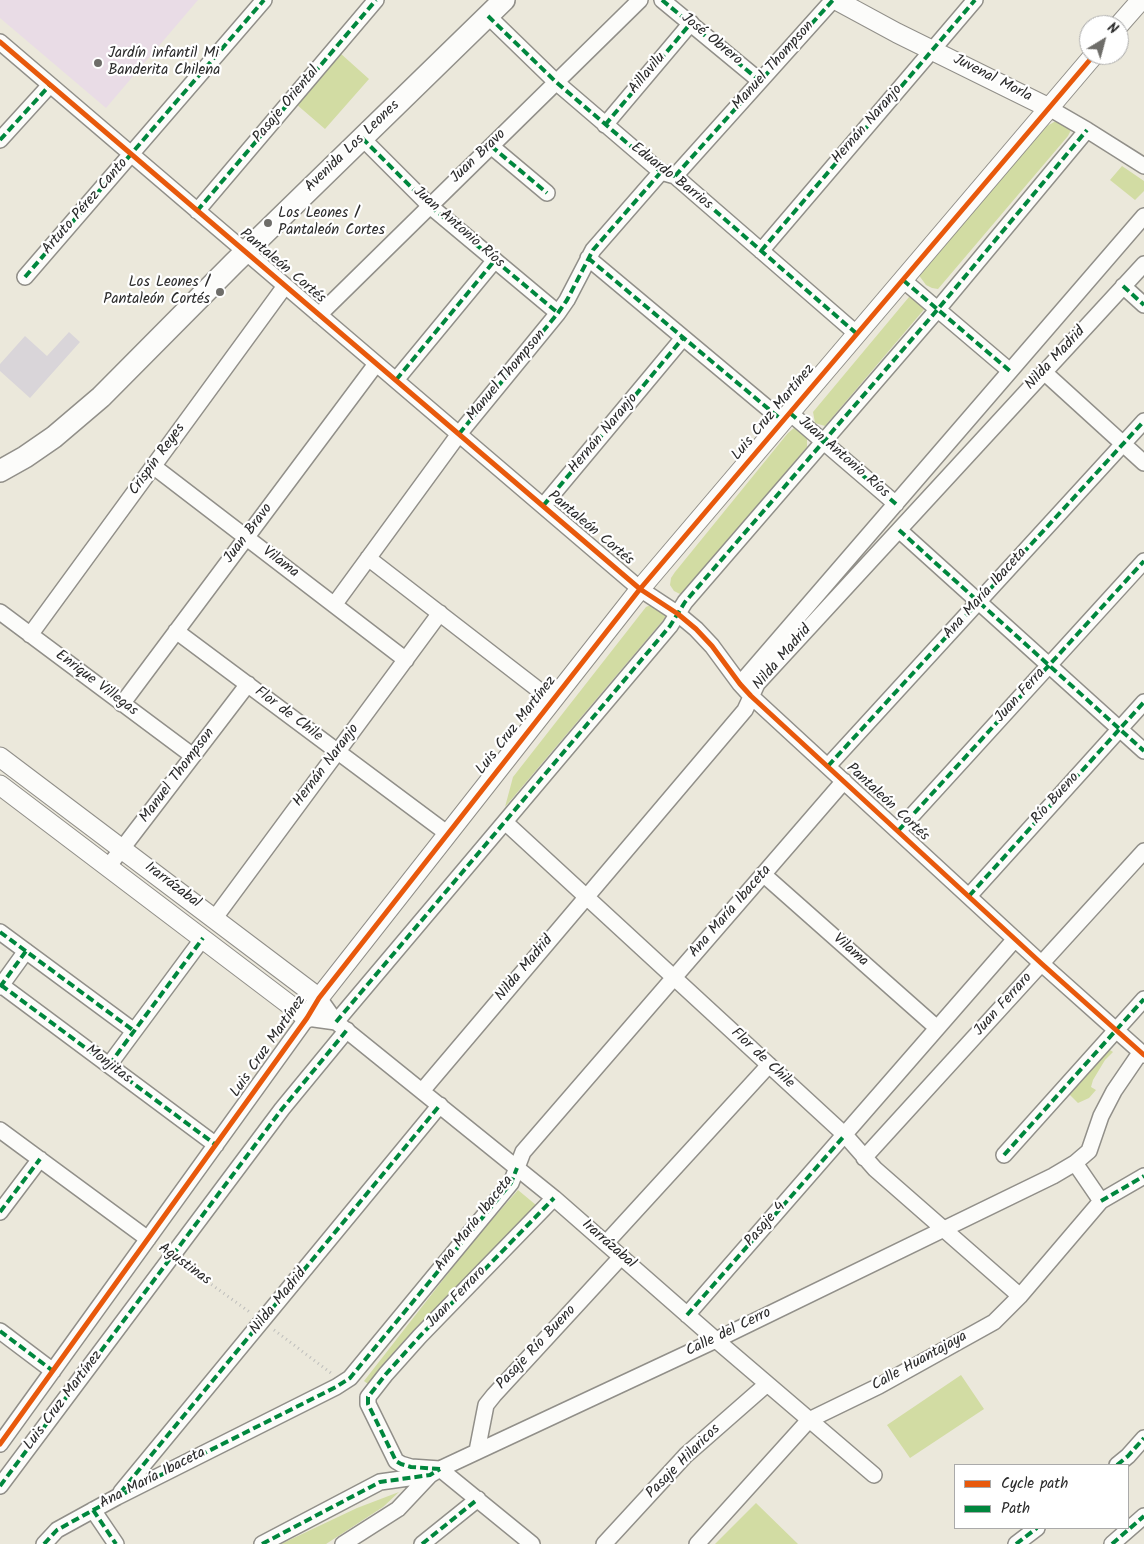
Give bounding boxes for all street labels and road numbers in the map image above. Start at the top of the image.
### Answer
street label: José Obrero [677,10,745,70]
street label: Manuel Thompson [729,18,819,114]
street label: Aillavilu [626,50,670,98]
street label: Juvenal Morla [949,51,1035,107]
street label: Pasaje Oriental [250,63,324,147]
street label: Hernán Naranjo [829,82,907,168]
street label: Avenida Los Leones [302,97,404,197]
street label: Juan Bravo [448,126,510,188]
street label: Eduardo Barrios [626,139,716,215]
street label: Artuto Pérez Canto [39,155,133,259]
street label: Juan Antonio Ríos [409,184,507,272]
street label: Pantaleón Cortés [235,226,329,308]
street label: Nilda Madrid [1022,323,1090,395]
street label: Manuel Thompson [464,327,550,425]
street label: Luis Cruz Martínez [729,361,819,465]
street label: Hernán Naranjo [565,390,643,478]
street label: Juan Antonio Ríos [794,414,892,502]
street label: Crispín Reyes [126,421,190,499]
street label: Pantaleón Cortés [543,488,637,570]
street label: Juan Bravo [221,501,277,567]
street label: Vilama [258,543,302,583]
street label: Ana María Ibaceta [940,545,1032,643]
street label: Nilda Madrid [750,622,816,694]
street label: Enrique Villegas [51,647,141,721]
street label: Juan Ferra [992,665,1050,727]
street label: Luis Cruz Martínez [473,673,561,779]
street label: Flor de Chile [250,684,326,746]
street label: Hernán Naranjo [290,721,364,811]
street label: Manuel Thompson [137,725,219,827]
street label: Pantaleón Cortés [842,760,932,846]
street label: Río Bueno [1028,769,1084,829]
street label: Irarrázabal [140,859,204,913]
street label: Ana María Ibaceta [686,862,776,962]
street label: Vilama [829,931,871,971]
street label: Nilda Madrid [492,932,558,1006]
street label: Juan Ferraro [971,970,1037,1040]
street label: Luis Cruz Martínez [227,993,311,1101]
street label: Flor de Chile [726,1025,798,1093]
street label: Monjitas [81,1042,135,1088]
street label: Ana María Ibaceta [432,1173,518,1275]
street label: Pasaje 4 [742,1199,790,1251]
street label: Irarrázabal [577,1217,639,1273]
street label: Agustinas [154,1240,214,1290]
street label: Juan Ferraro [423,1263,491,1333]
street label: Nilda Madrid [247,1265,311,1339]
street label: Pasaje Río Bueno [493,1302,581,1394]
street label: Calle del Cerro [683,1305,775,1361]
street label: Calle Huantajaya [869,1328,971,1396]
street label: Luis Cruz Martínez [21,1348,107,1454]
street label: Pasaje Hilaricos [643,1421,725,1503]
street label: Ana María Ibaceta [97,1445,209,1513]

